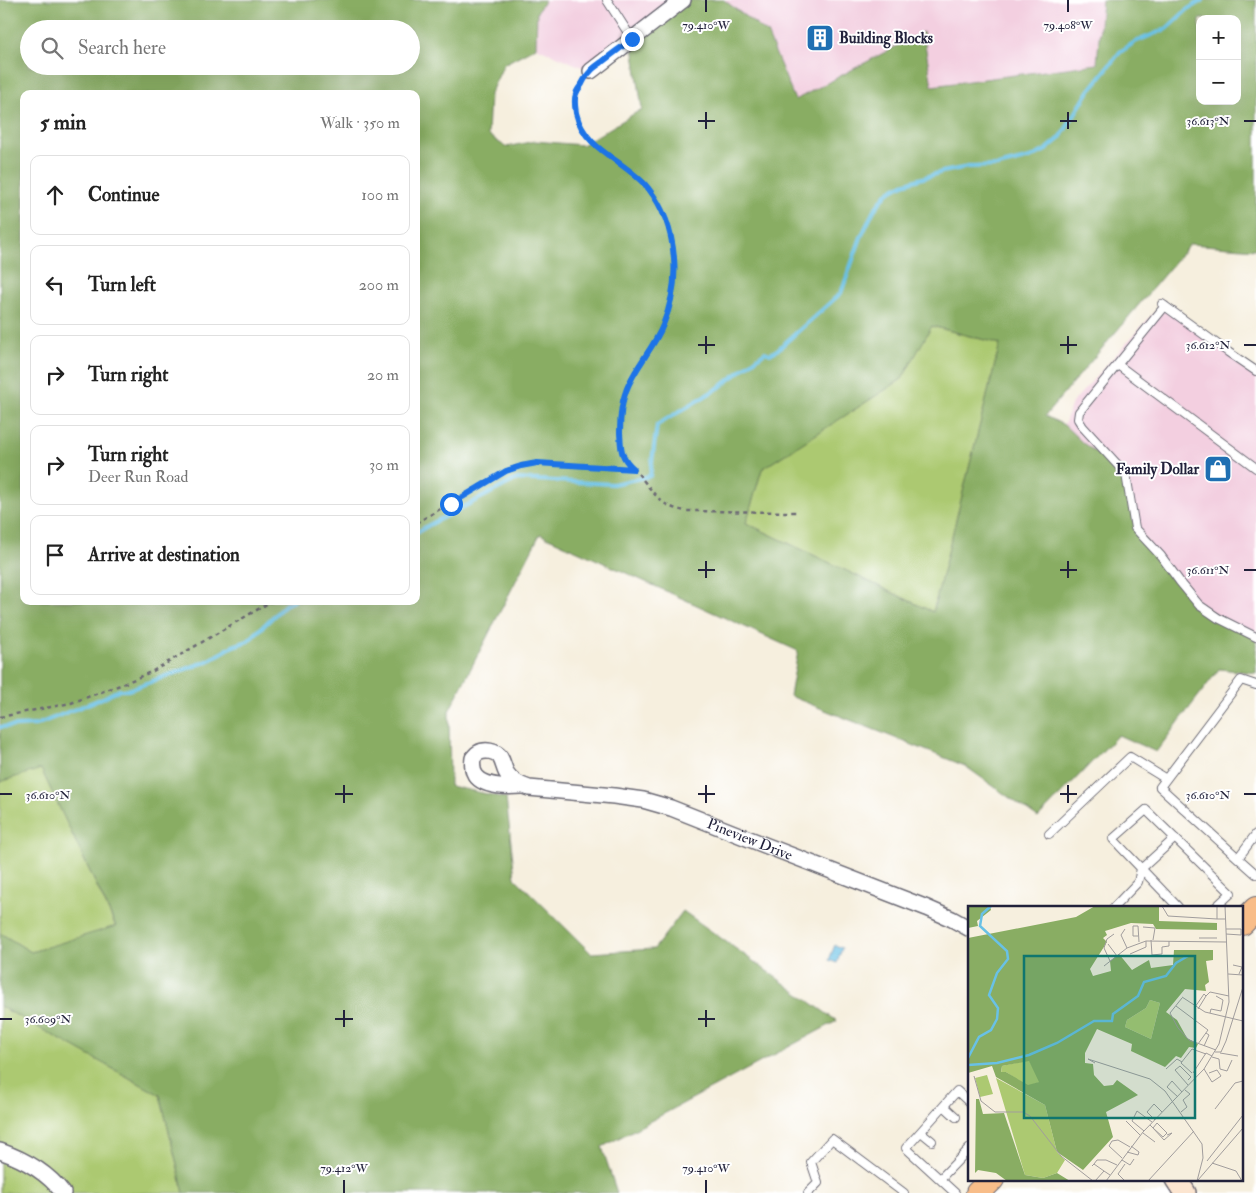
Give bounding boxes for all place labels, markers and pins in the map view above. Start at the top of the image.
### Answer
building icon: Building Blocks [805,23,835,53]
place label: Building Blocks [839,29,933,49]
shop icon: Family Dollar [1203,454,1233,484]
place label: Family Dollar [1116,460,1199,480]

